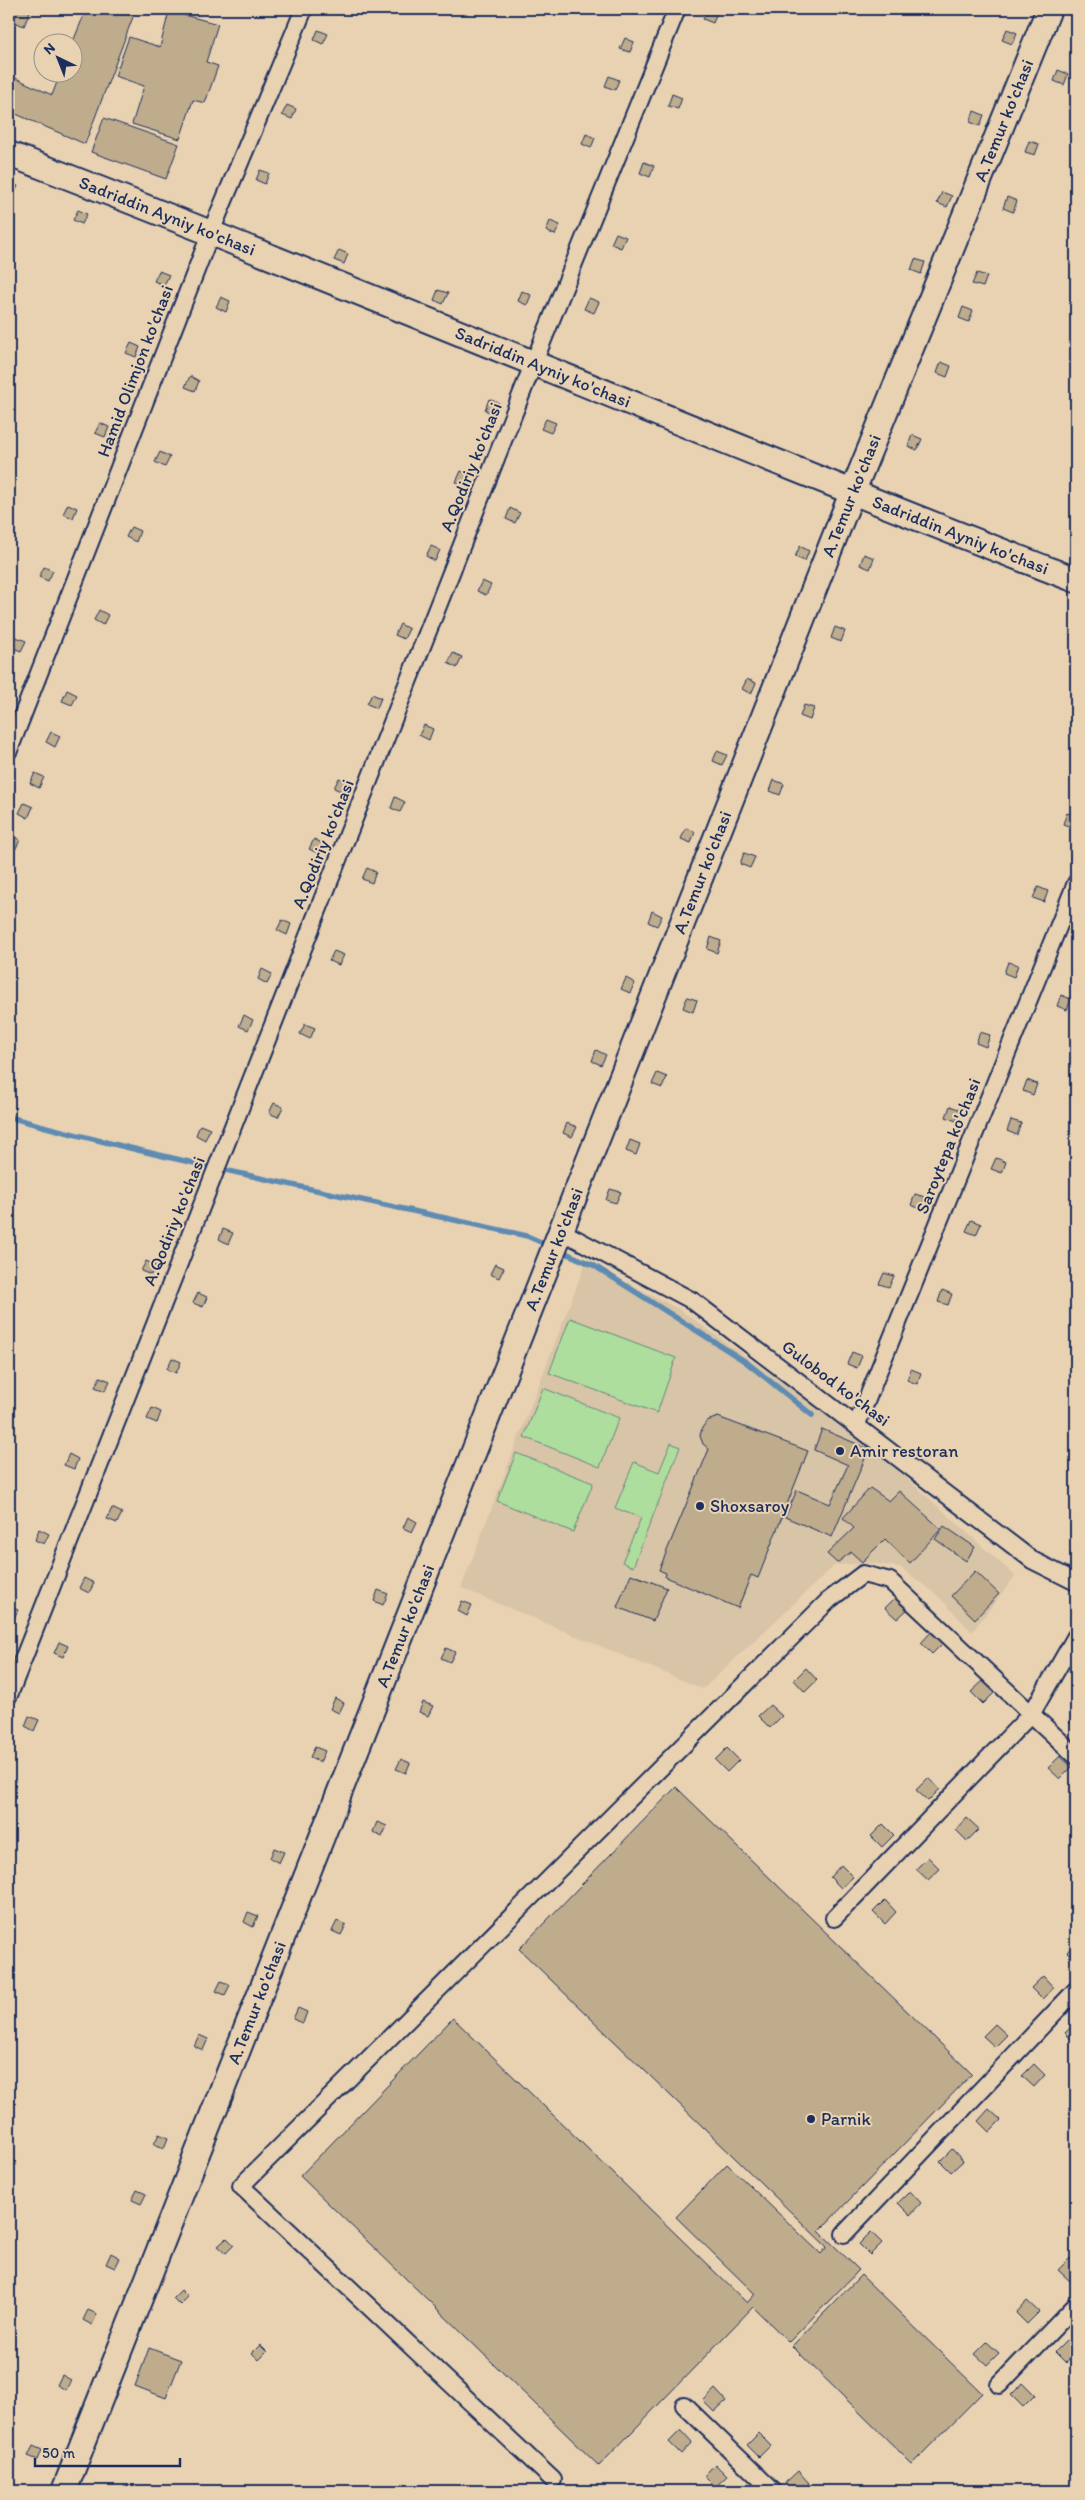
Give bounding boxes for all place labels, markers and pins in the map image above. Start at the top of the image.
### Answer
place label: Amir restoran [850,1440,958,1462]
marker: Amir restoran [834,1445,846,1457]
place label: Shoxsaroy [710,1495,790,1517]
marker: Shoxsaroy [694,1500,706,1512]
place label: Parnik [821,2108,871,2130]
marker: Parnik [805,2113,817,2125]

